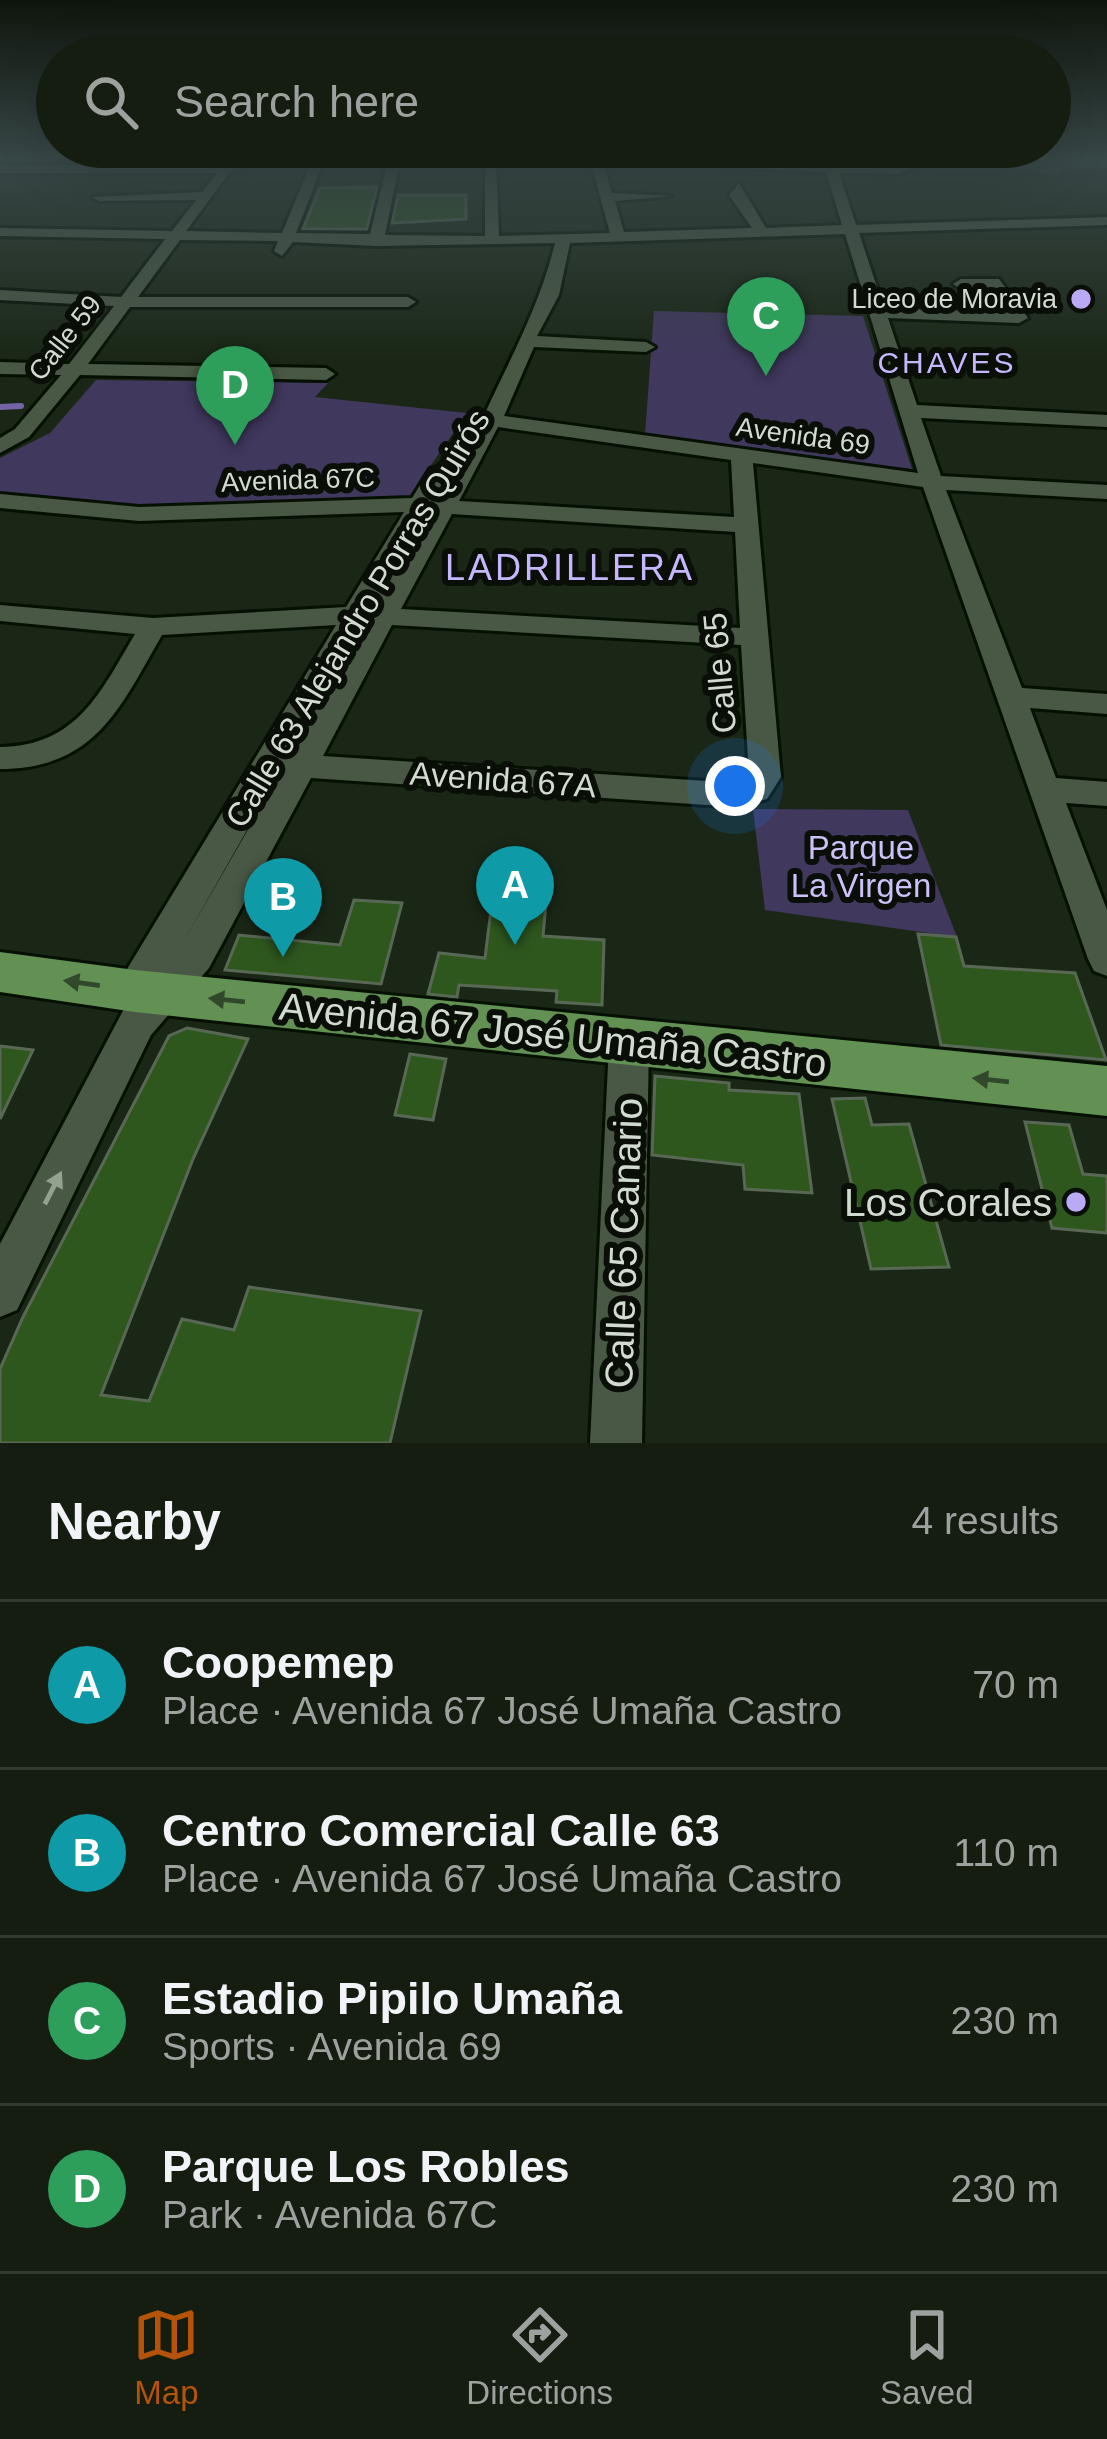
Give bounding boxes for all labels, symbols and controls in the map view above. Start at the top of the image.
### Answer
search box [36,36,1071,168]
icon: search [78,69,144,135]
text: Search here [174,76,419,127]
pin: C [727,277,805,376]
place label: Liceo de Moravia [851,284,1058,314]
marker: Liceo de Moravia [1068,286,1094,312]
street label: Calle 59 [23,290,107,386]
pin: D [196,346,274,445]
district label: CHAVES [877,346,1017,379]
street label: Calle 63 Alejandro Porras Quirós [218,403,497,834]
street label: Avenida 69 [734,412,872,460]
street label: Avenida 67C [220,462,376,498]
district label: LADRILLERA [445,547,695,588]
street label: Calle 65 [696,611,743,735]
street label: Avenida 67A [409,755,597,804]
your location [705,756,765,816]
park label: Parque La Virgen [791,829,931,904]
pin: A [476,846,554,945]
pin: B [244,858,322,957]
one-way arrow [63,973,100,992]
street label: Avenida 67 José Umaña Castro [277,984,829,1085]
one-way arrow [208,990,245,1009]
one-way arrow [971,1070,1009,1089]
street label: Calle 65 Canario [597,1097,650,1389]
one-way arrow [42,1171,62,1206]
place label: Los Corales [844,1181,1052,1224]
marker: Los Corales [1063,1189,1089,1215]
text: Nearby [48,1493,221,1550]
text: 4 results [912,1499,1059,1542]
text: Coopemep [162,1637,395,1688]
text: A [73,1663,101,1706]
text: 70 m [972,1663,1059,1706]
text: Place · Avenida 67 José Umaña Castro [162,1689,842,1732]
text: Centro Comercial Calle 63 [162,1805,720,1856]
text: B [73,1831,101,1874]
text: 110 m [954,1831,1059,1874]
text: Place · Avenida 67 José Umaña Castro [162,1857,842,1900]
text: Estadio Pipilo Umaña [162,1973,622,2024]
text: C [73,1999,101,2042]
text: 230 m [951,1999,1059,2042]
text: Sports · Avenida 69 [162,2025,502,2068]
text: Parque Los Robles [162,2141,570,2192]
text: D [73,2167,101,2210]
text: 230 m [951,2167,1059,2210]
text: Park · Avenida 67C [162,2193,497,2236]
tab: Map [133,2302,199,2412]
tab: Directions [466,2302,613,2412]
tab: Saved [880,2302,974,2412]

